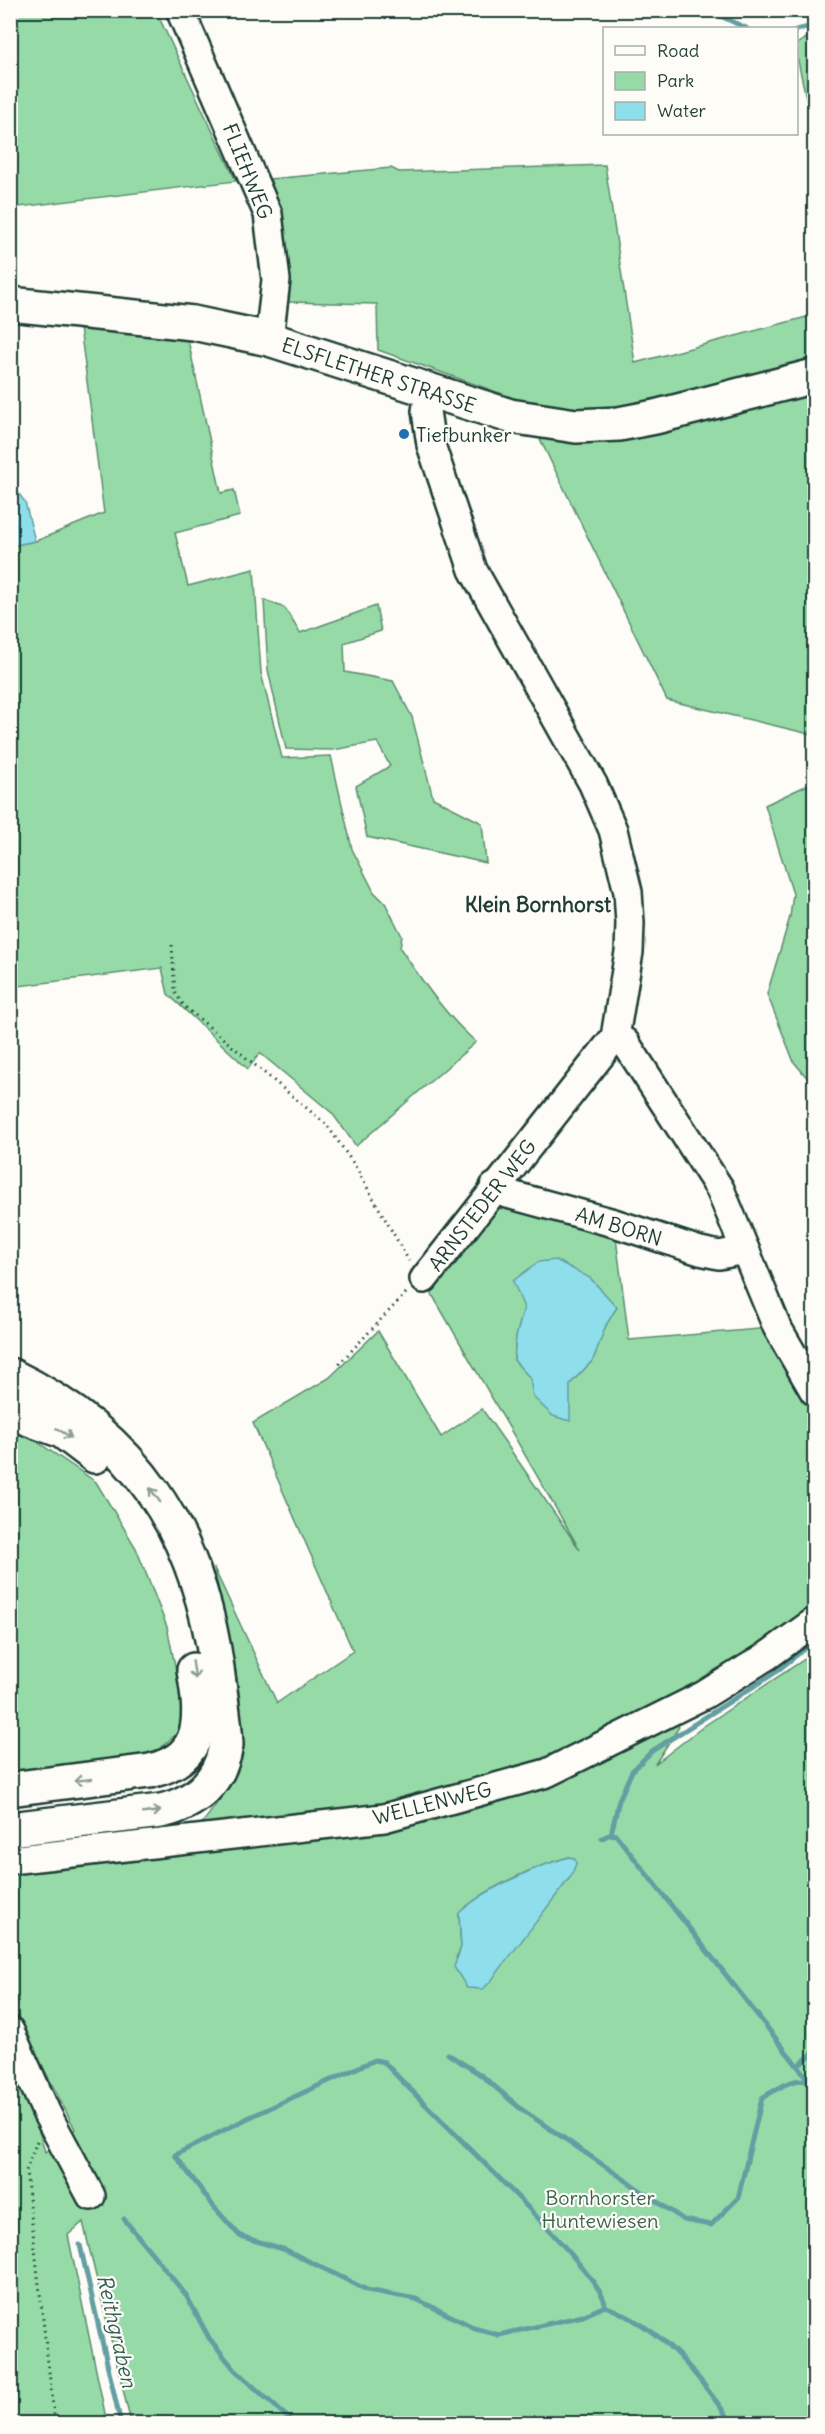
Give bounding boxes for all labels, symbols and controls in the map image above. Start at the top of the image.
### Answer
legend [603,27,798,135]
text: Road [657,39,700,62]
text: Park [657,69,694,92]
text: Water [657,99,707,122]
street label: FLIEHWEG [217,119,279,223]
street label: ELSFLETHER STRASSE [279,332,479,418]
place label: Tiefbunker [416,422,512,447]
marker: Tiefbunker [397,427,411,441]
district label: Klein Bornhorst [465,891,612,918]
street label: ARNSTEDER WEG [423,1134,541,1276]
street label: AM BORN [573,1201,665,1251]
one-way arrow [56,1427,73,1440]
one-way arrow [149,1488,161,1504]
one-way arrow [189,1659,200,1679]
one-way arrow [74,1774,94,1785]
street label: WELLENWEG [370,1776,494,1830]
one-way arrow [141,1806,161,1817]
park label: Bornhorster Huntewiesen [541,2185,659,2233]
water label: Reithgraben [91,2272,143,2391]

